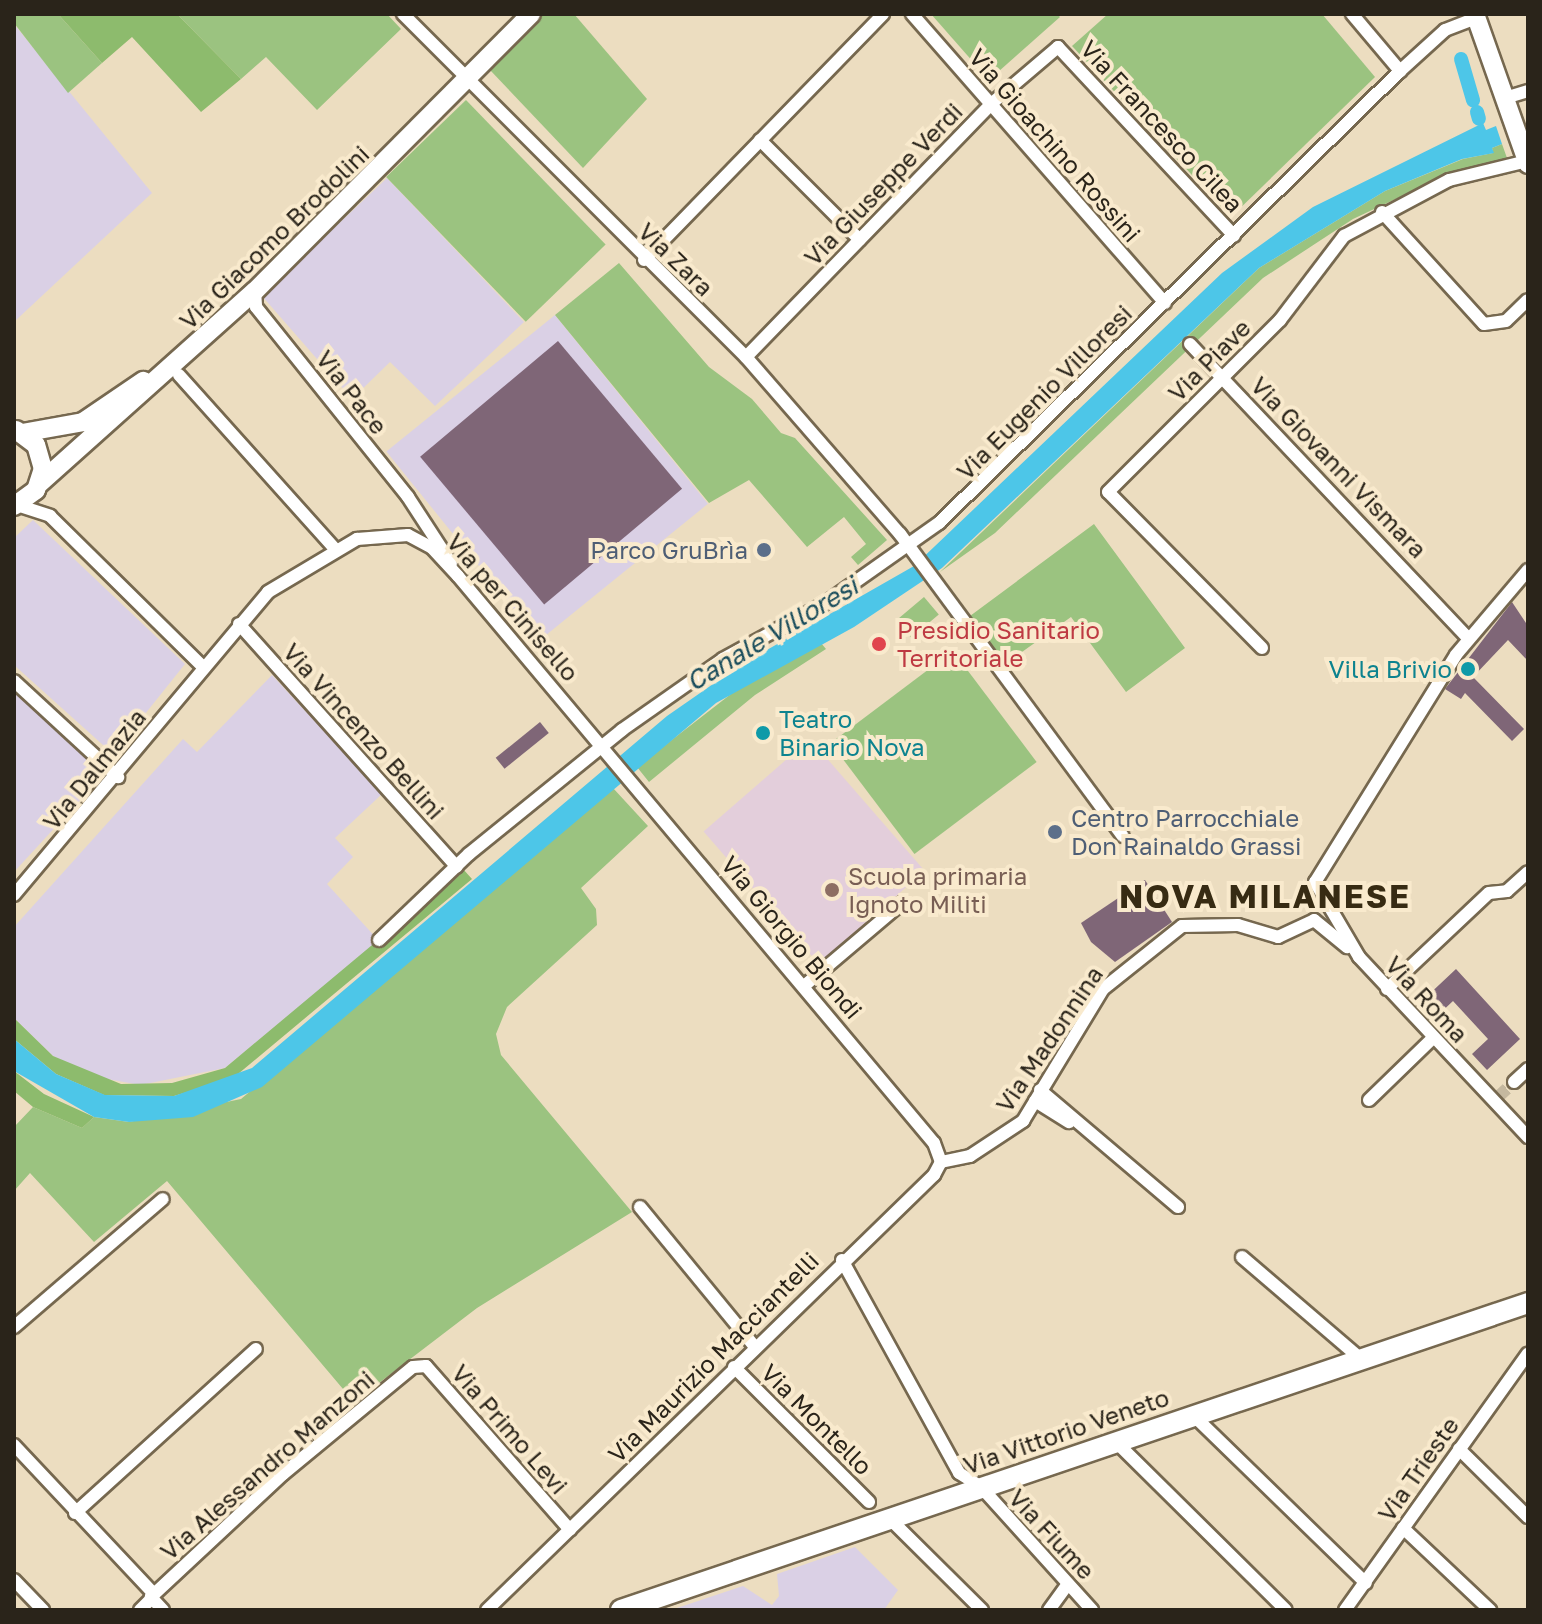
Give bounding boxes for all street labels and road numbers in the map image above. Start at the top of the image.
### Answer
street label: Via Francesco Cilea [1075,34,1249,218]
street label: Via Gioachino Rossini [963,43,1147,247]
street label: Via Giuseppe Verdi [798,97,968,271]
street label: Via Giacomo Brodolini [173,139,375,335]
street label: Via Zara [633,216,719,302]
street label: Via Eugenio Villoresi [950,298,1138,486]
street label: Via Piave [1162,313,1256,407]
street label: Via Pace [310,344,394,440]
street label: Via Giovanni Vismara [1245,371,1433,563]
street label: Via per Cinisello [441,527,585,687]
street label: Via Vincenzo Bellini [277,637,451,825]
street label: Via Dalmazia [37,703,151,835]
street label: Via Giorgio Biondi [716,850,868,1024]
street label: Via Roma [1380,950,1474,1048]
street label: Via Madonnina [990,961,1108,1117]
street label: Via Maurizio Macciantelli [602,1246,824,1468]
street label: Via Primo Levi [446,1358,574,1500]
street label: Via Montello [756,1358,878,1480]
street label: Via Alessandro Manzoni [154,1364,380,1566]
street label: Via Vittorio Veneto [959,1382,1173,1480]
street label: Via Trieste [1372,1411,1464,1527]
street label: Via Fiume [1003,1483,1101,1585]

